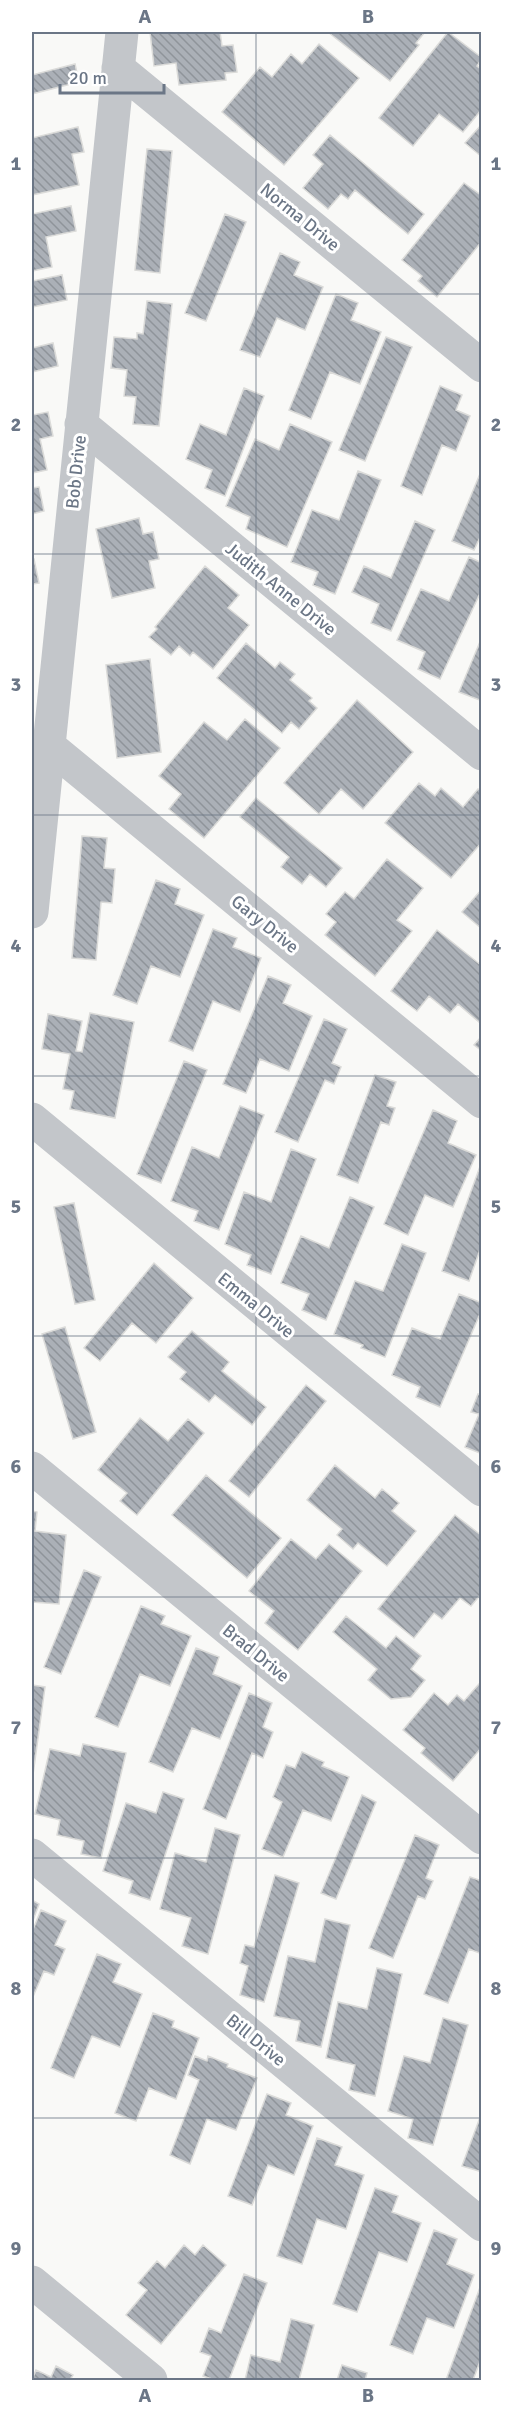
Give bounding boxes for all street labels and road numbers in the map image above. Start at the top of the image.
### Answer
street label: Norma Drive [256,178,344,256]
street label: Bob Drive [61,434,91,510]
street label: Judith Anne Drive [221,538,341,640]
street label: Gary Drive [227,890,303,958]
street label: Emma Drive [213,1267,299,1343]
street label: Brad Drive [218,1619,294,1687]
street label: Bill Drive [222,2009,290,2071]

